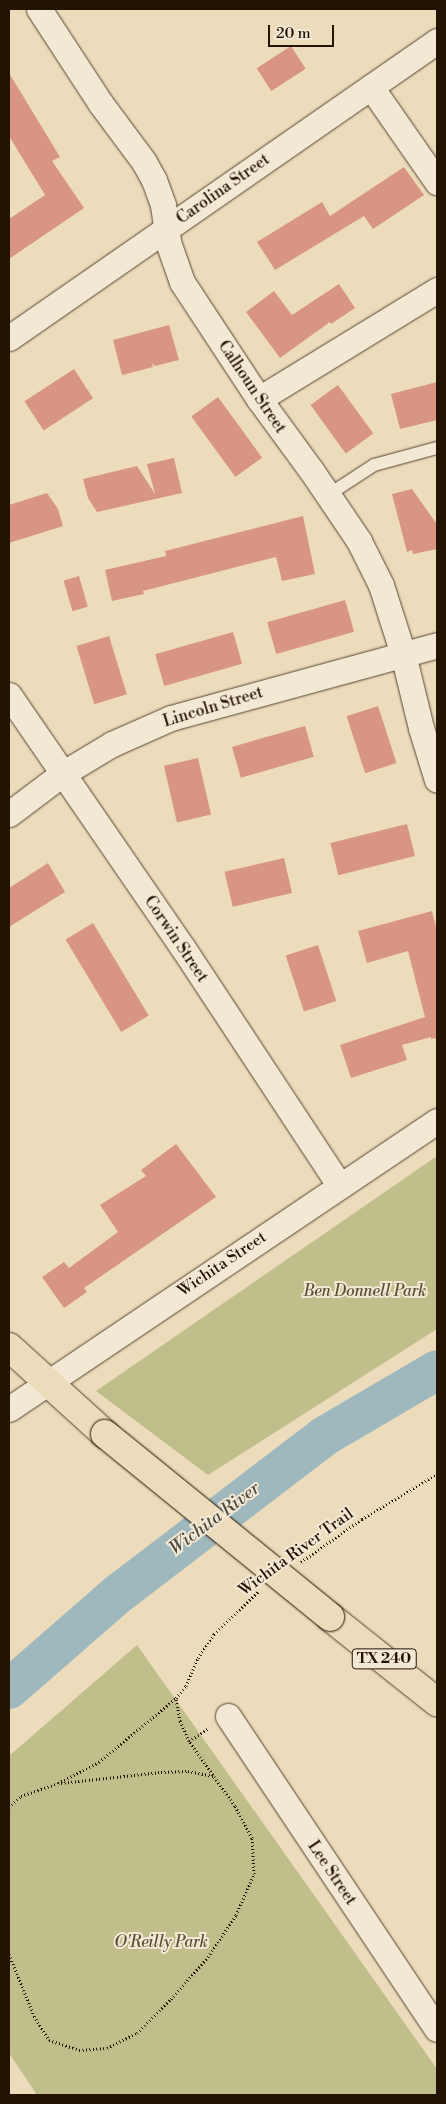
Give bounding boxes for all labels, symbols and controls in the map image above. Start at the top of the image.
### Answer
scale bar [271,15,337,47]
text: 20 m [276,24,311,43]
street label: Carolina Street [173,150,273,228]
street label: Calhoun Street [214,337,290,437]
street label: Lincoln Street [161,683,265,731]
street label: Corwin Street [140,892,212,986]
street label: Wichita Street [174,1227,270,1301]
park label: Ben Donnell Park [304,1281,426,1301]
water label: Wichita River [166,1478,264,1560]
street label: Wichita River Trail [235,1504,357,1600]
road number: TX 240 [352,1646,416,1672]
street label: Lee Street [303,1837,361,1909]
park label: O'Reilly Park [114,1932,208,1952]

